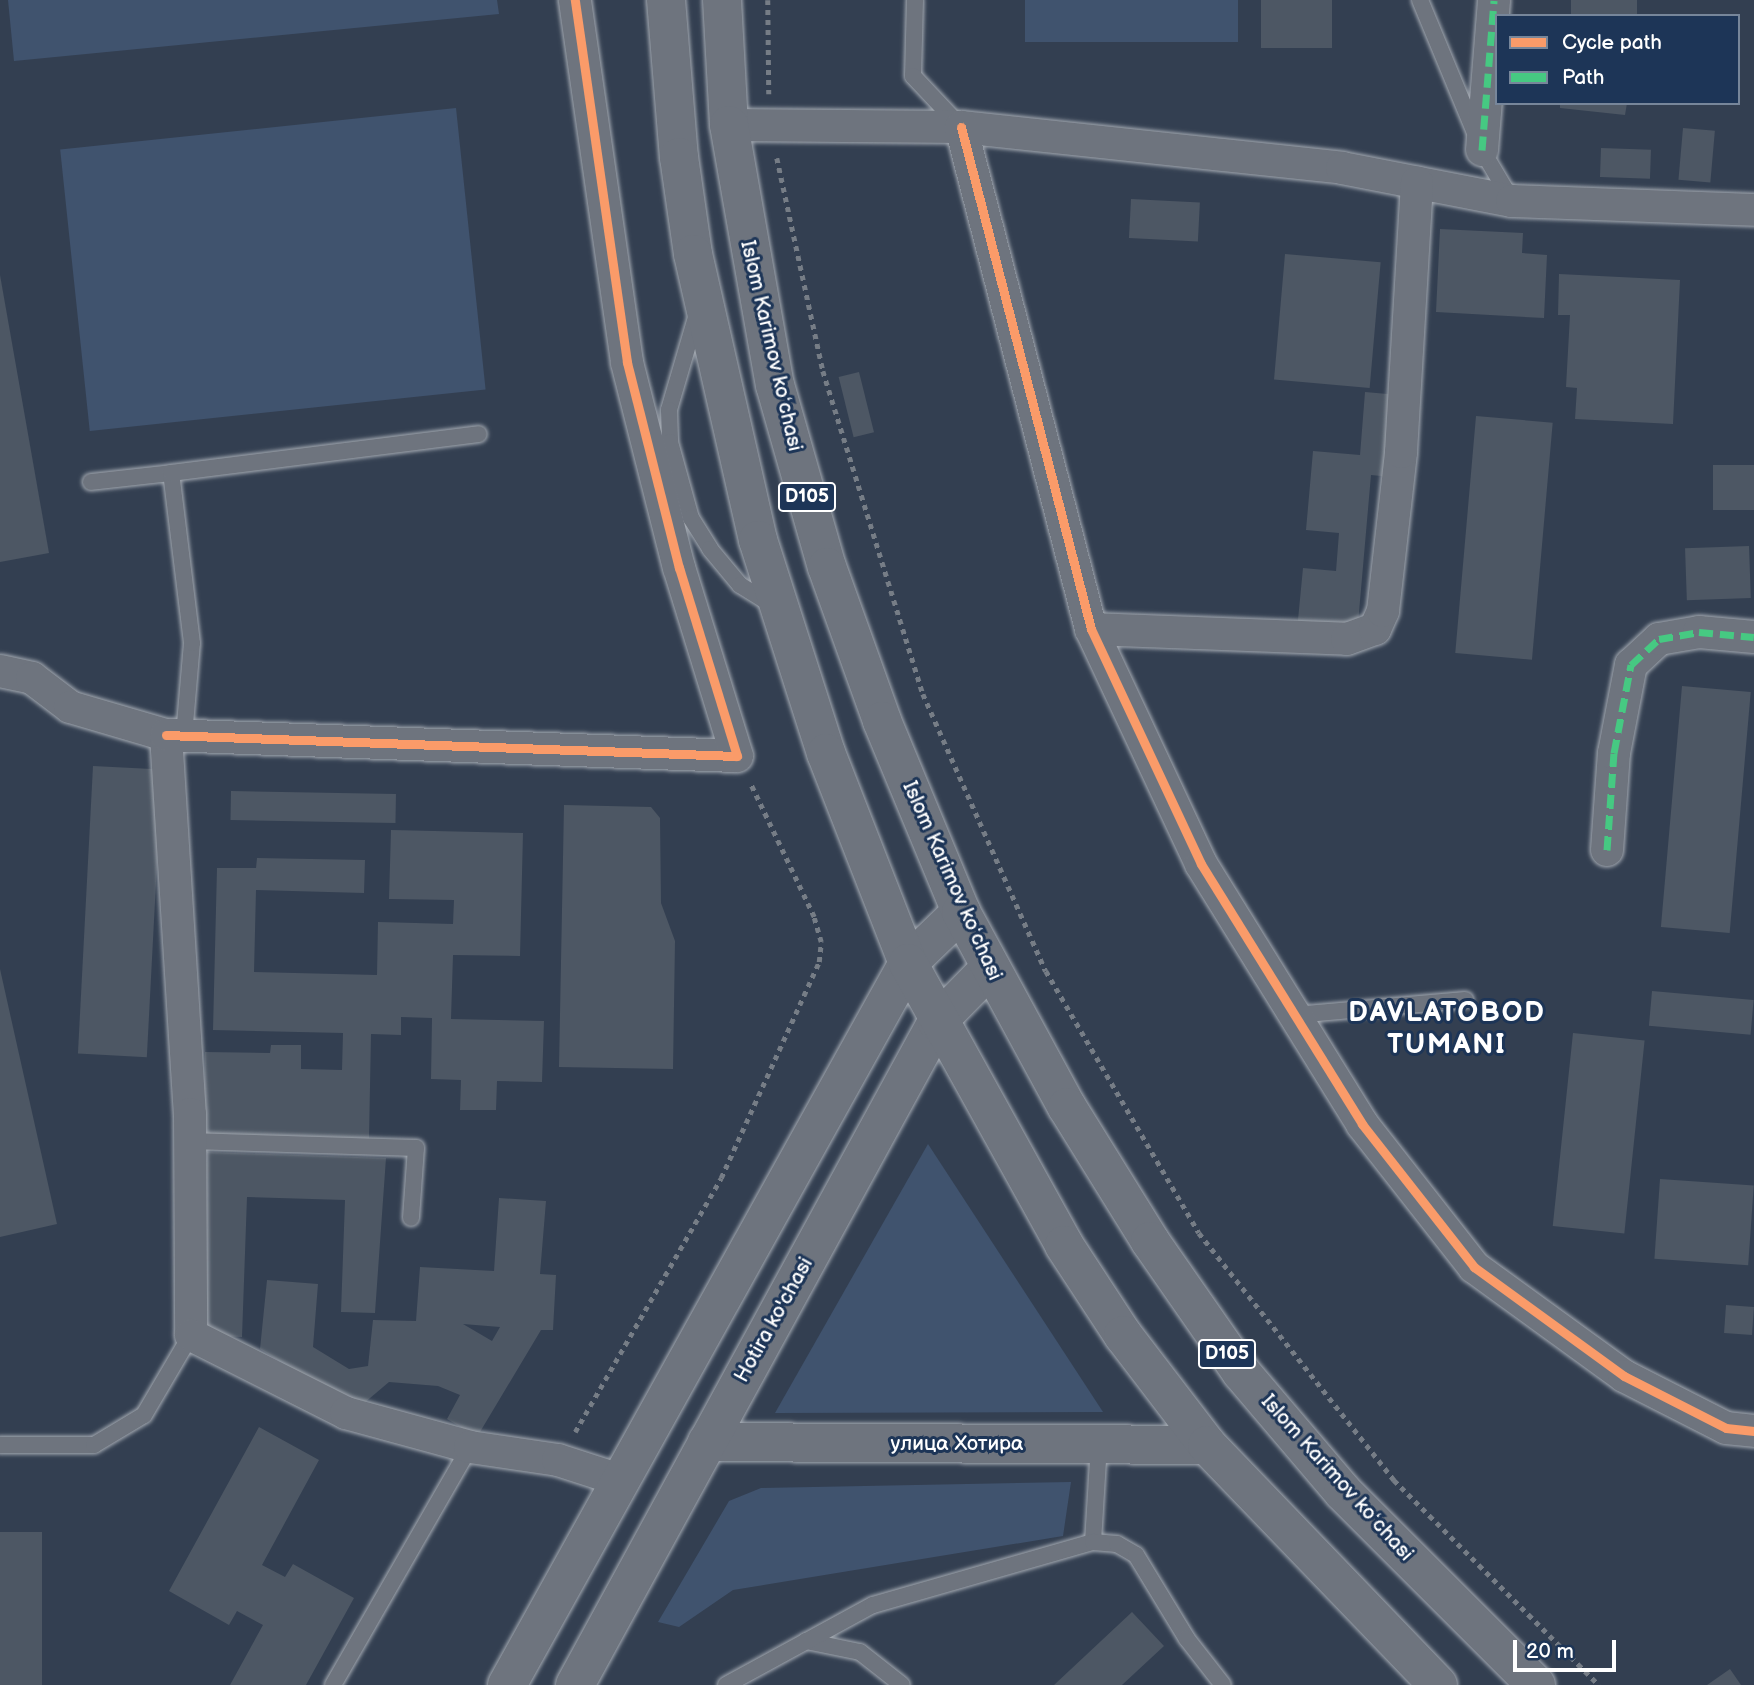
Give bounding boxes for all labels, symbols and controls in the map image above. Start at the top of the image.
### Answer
legend [1495,14,1740,105]
text: Cycle path [1562,30,1662,55]
text: Path [1562,65,1604,90]
street label: Islom Karimov koʻchasi [734,238,808,454]
road number: D105 [777,482,837,512]
street label: Islom Karimov koʻchasi [897,777,1007,985]
district label: DAVLATOBOD TUMANI [1349,996,1545,1062]
street label: Hotira ko'chasi [729,1253,819,1387]
road number: D105 [1197,1338,1257,1370]
street label: Islom Karimov koʻchasi [1256,1389,1418,1567]
street label: улица Хотира [891,1431,1023,1457]
scale bar [1516,1626,1619,1670]
text: 20 m [1526,1639,1574,1664]

